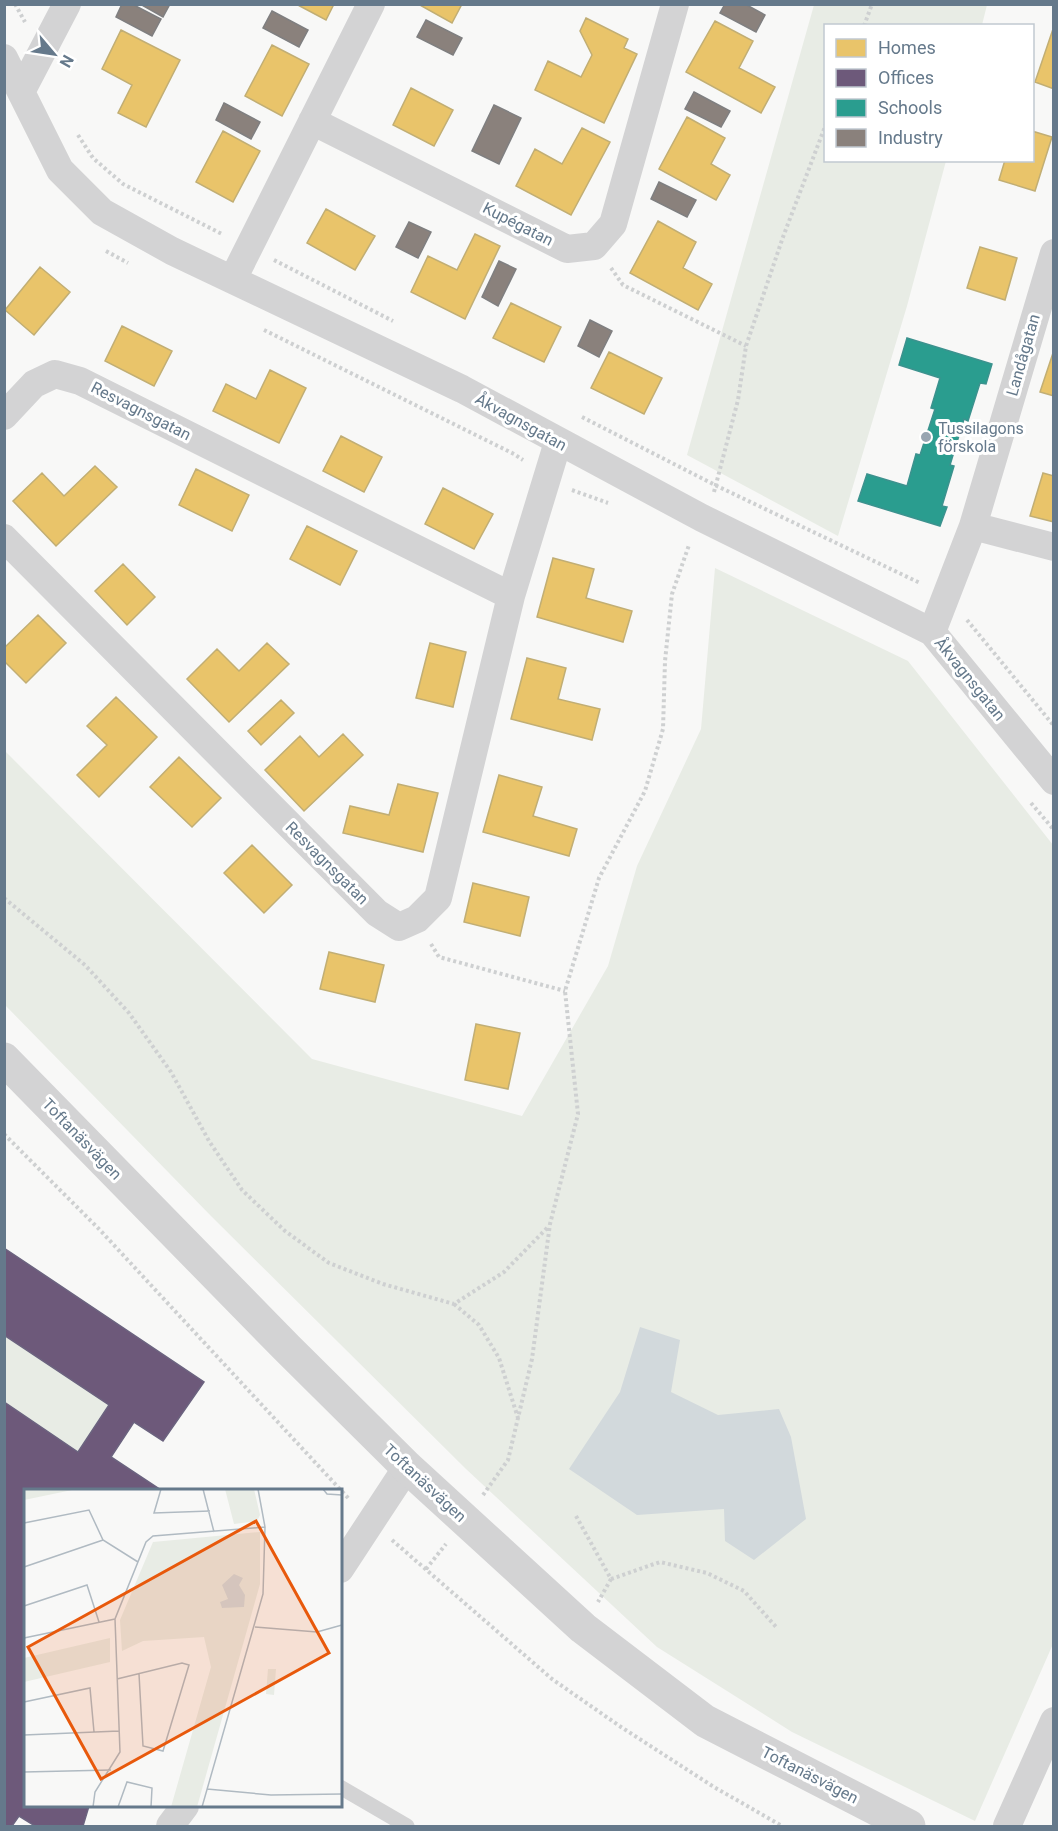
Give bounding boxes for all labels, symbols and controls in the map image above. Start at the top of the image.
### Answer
north arrow [24,24,84,84]
legend [824,24,1034,162]
text: Homes [878,37,936,58]
text: N [56,51,78,71]
text: Offices [878,67,934,88]
text: Schools [878,97,942,118]
text: Industry [878,127,943,148]
street label: Kupégatan [480,198,556,250]
street label: Landågatan [1002,312,1044,398]
street label: Resvagnsgatan [88,378,194,444]
street label: Åkvagnsgatan [472,388,570,455]
place label: Tussilagons förskola [938,419,1024,456]
marker: Tussilagons förskola [919,430,933,444]
street label: Åkvagnsgatan [931,633,1010,724]
street label: Resvagnsgatan [282,818,372,908]
street label: Toftanäsvägen [38,1094,126,1184]
street label: Toftanäsvägen [380,1440,470,1526]
inset map [24,1489,342,1807]
street label: Toftanäsvägen [759,1743,861,1807]

